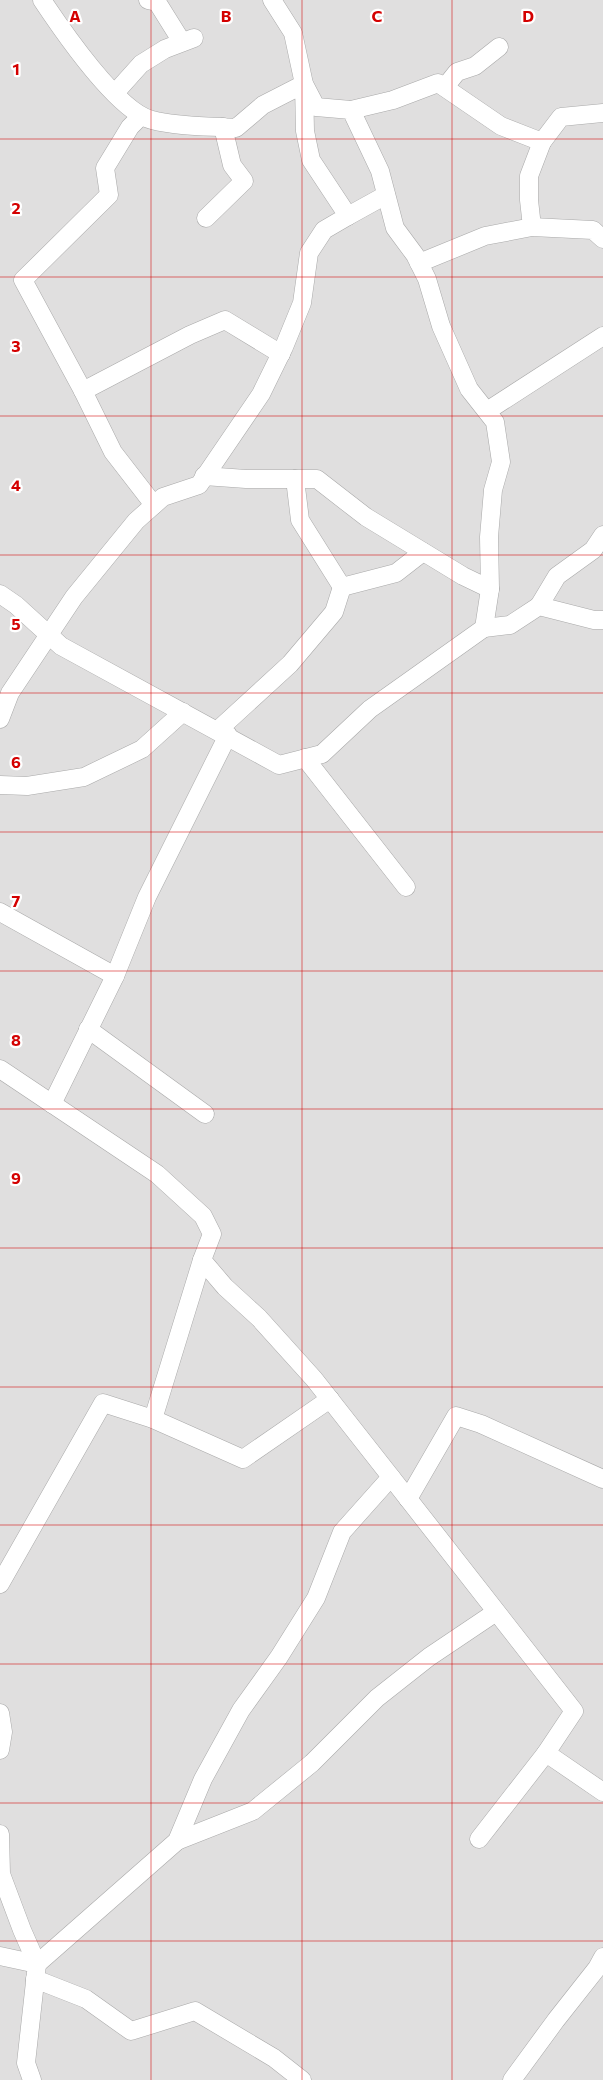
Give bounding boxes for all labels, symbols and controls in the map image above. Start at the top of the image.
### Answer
text: A [69,6,81,25]
text: B [221,6,232,25]
text: C [372,6,383,25]
text: D [522,6,534,25]
text: 1 [12,59,20,78]
text: 2 [11,198,21,217]
text: 3 [11,336,21,355]
text: 4 [11,475,21,494]
text: 5 [11,614,21,633]
text: 6 [11,752,21,771]
text: 7 [12,891,21,910]
text: 8 [11,1030,21,1049]
text: 9 [11,1168,21,1187]

